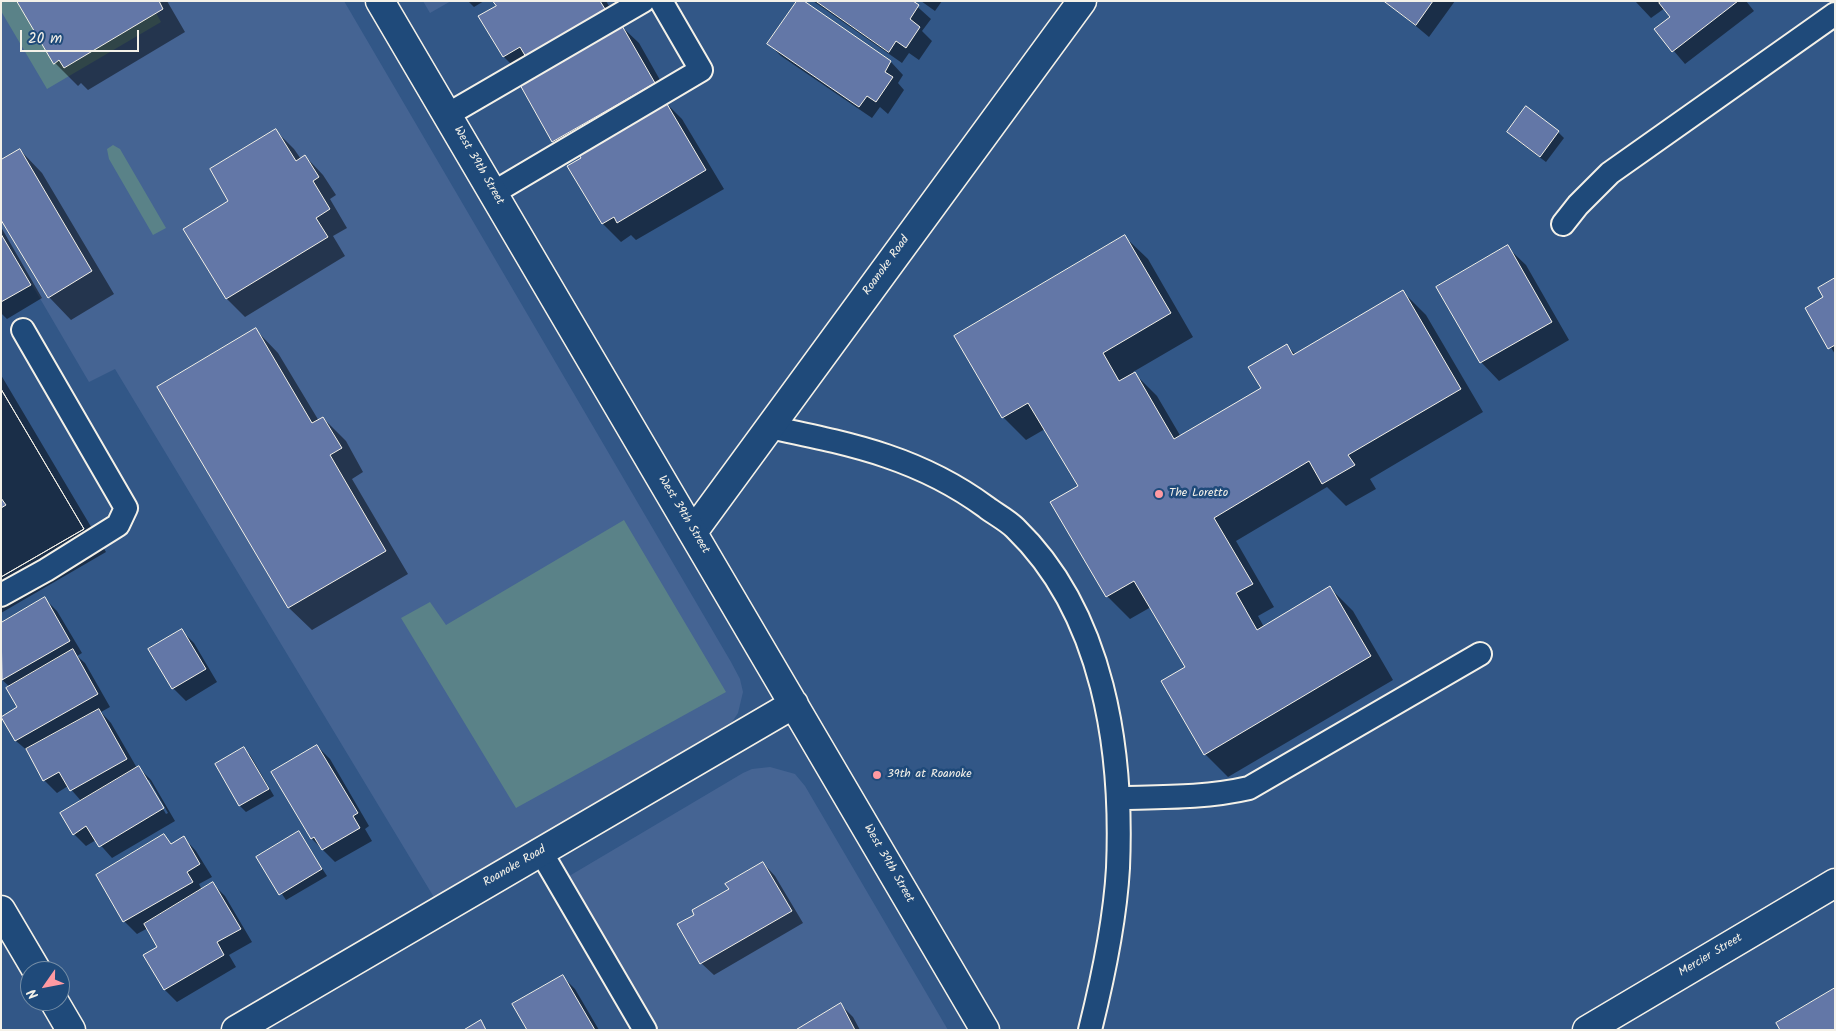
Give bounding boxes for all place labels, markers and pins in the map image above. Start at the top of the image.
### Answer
place label: The Loretto [1169,487,1228,501]
marker: The Loretto [1153,488,1165,500]
place label: 39th at Roanoke [887,768,972,782]
marker: 39th at Roanoke [871,769,883,781]

